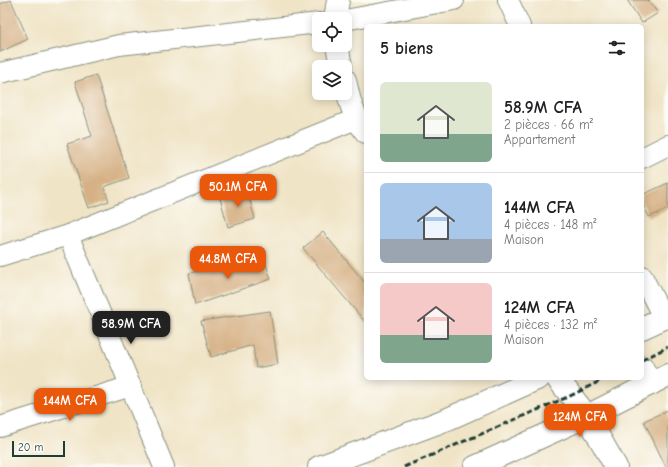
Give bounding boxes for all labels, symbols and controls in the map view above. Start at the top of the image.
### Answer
map controls [312,12,352,100]
button: locate [312,12,352,52]
icon: filters [606,37,628,59]
text: 5 biens [380,39,433,58]
button: layers [312,60,352,100]
icon: home [412,98,460,146]
text: 58.9M CFA [504,98,582,117]
text: 2 pièces · 66 m² [504,117,593,132]
text: Appartement [504,132,575,147]
pin: 50.1M CFA [192,174,284,208]
text: 50.1M CFA [209,179,267,194]
text: 144M CFA [504,198,575,217]
icon: home [412,199,460,247]
text: 4 pièces · 148 m² [504,217,597,232]
text: Maison [504,232,544,247]
pin: 44.8M CFA [182,246,274,280]
text: 44.8M CFA [199,251,257,266]
text: 124M CFA [504,298,575,317]
icon: home [412,299,460,347]
pin: 58.9M CFA [85,311,177,345]
text: 58.9M CFA [101,316,161,331]
text: 4 pièces · 132 m² [504,317,597,332]
text: Maison [504,332,544,347]
pin: 144M CFA [29,388,111,422]
text: 144M CFA [43,393,97,408]
pin: 124M CFA [539,404,621,438]
text: 124M CFA [553,409,607,424]
scale bar [12,439,65,458]
text: 20 m [18,441,43,454]

